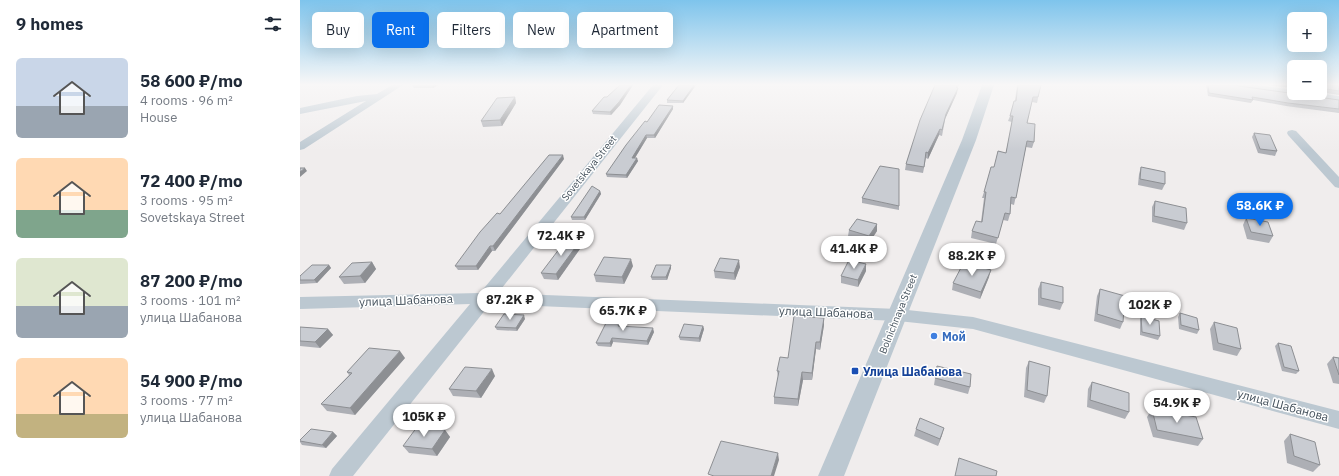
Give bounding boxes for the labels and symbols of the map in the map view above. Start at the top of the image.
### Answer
street label: Sovetskaya Street [559,132,620,203]
pin: 58.6K ₽ [1223,193,1297,227]
pin: 72.4K ₽ [524,223,598,257]
pin: 41.4K ₽ [817,236,891,270]
pin: 88.2K ₽ [935,243,1009,277]
street label: Bolnichnaya Street [876,272,920,356]
pin: 87.2K ₽ [473,287,547,321]
street label: улица Шабанова [359,291,454,309]
pin: 102K ₽ [1117,292,1183,326]
pin: 65.7K ₽ [586,298,660,332]
street label: улица Шабанова [779,303,874,321]
place label: Мой [942,329,966,344]
marker: Мой [929,331,939,341]
place label: Улица Шабанова [863,364,962,379]
marker: Улица Шабанова [850,366,860,376]
street label: улица Шабанова [1236,386,1331,425]
pin: 54.9K ₽ [1140,390,1214,424]
pin: 105K ₽ [391,404,457,438]

